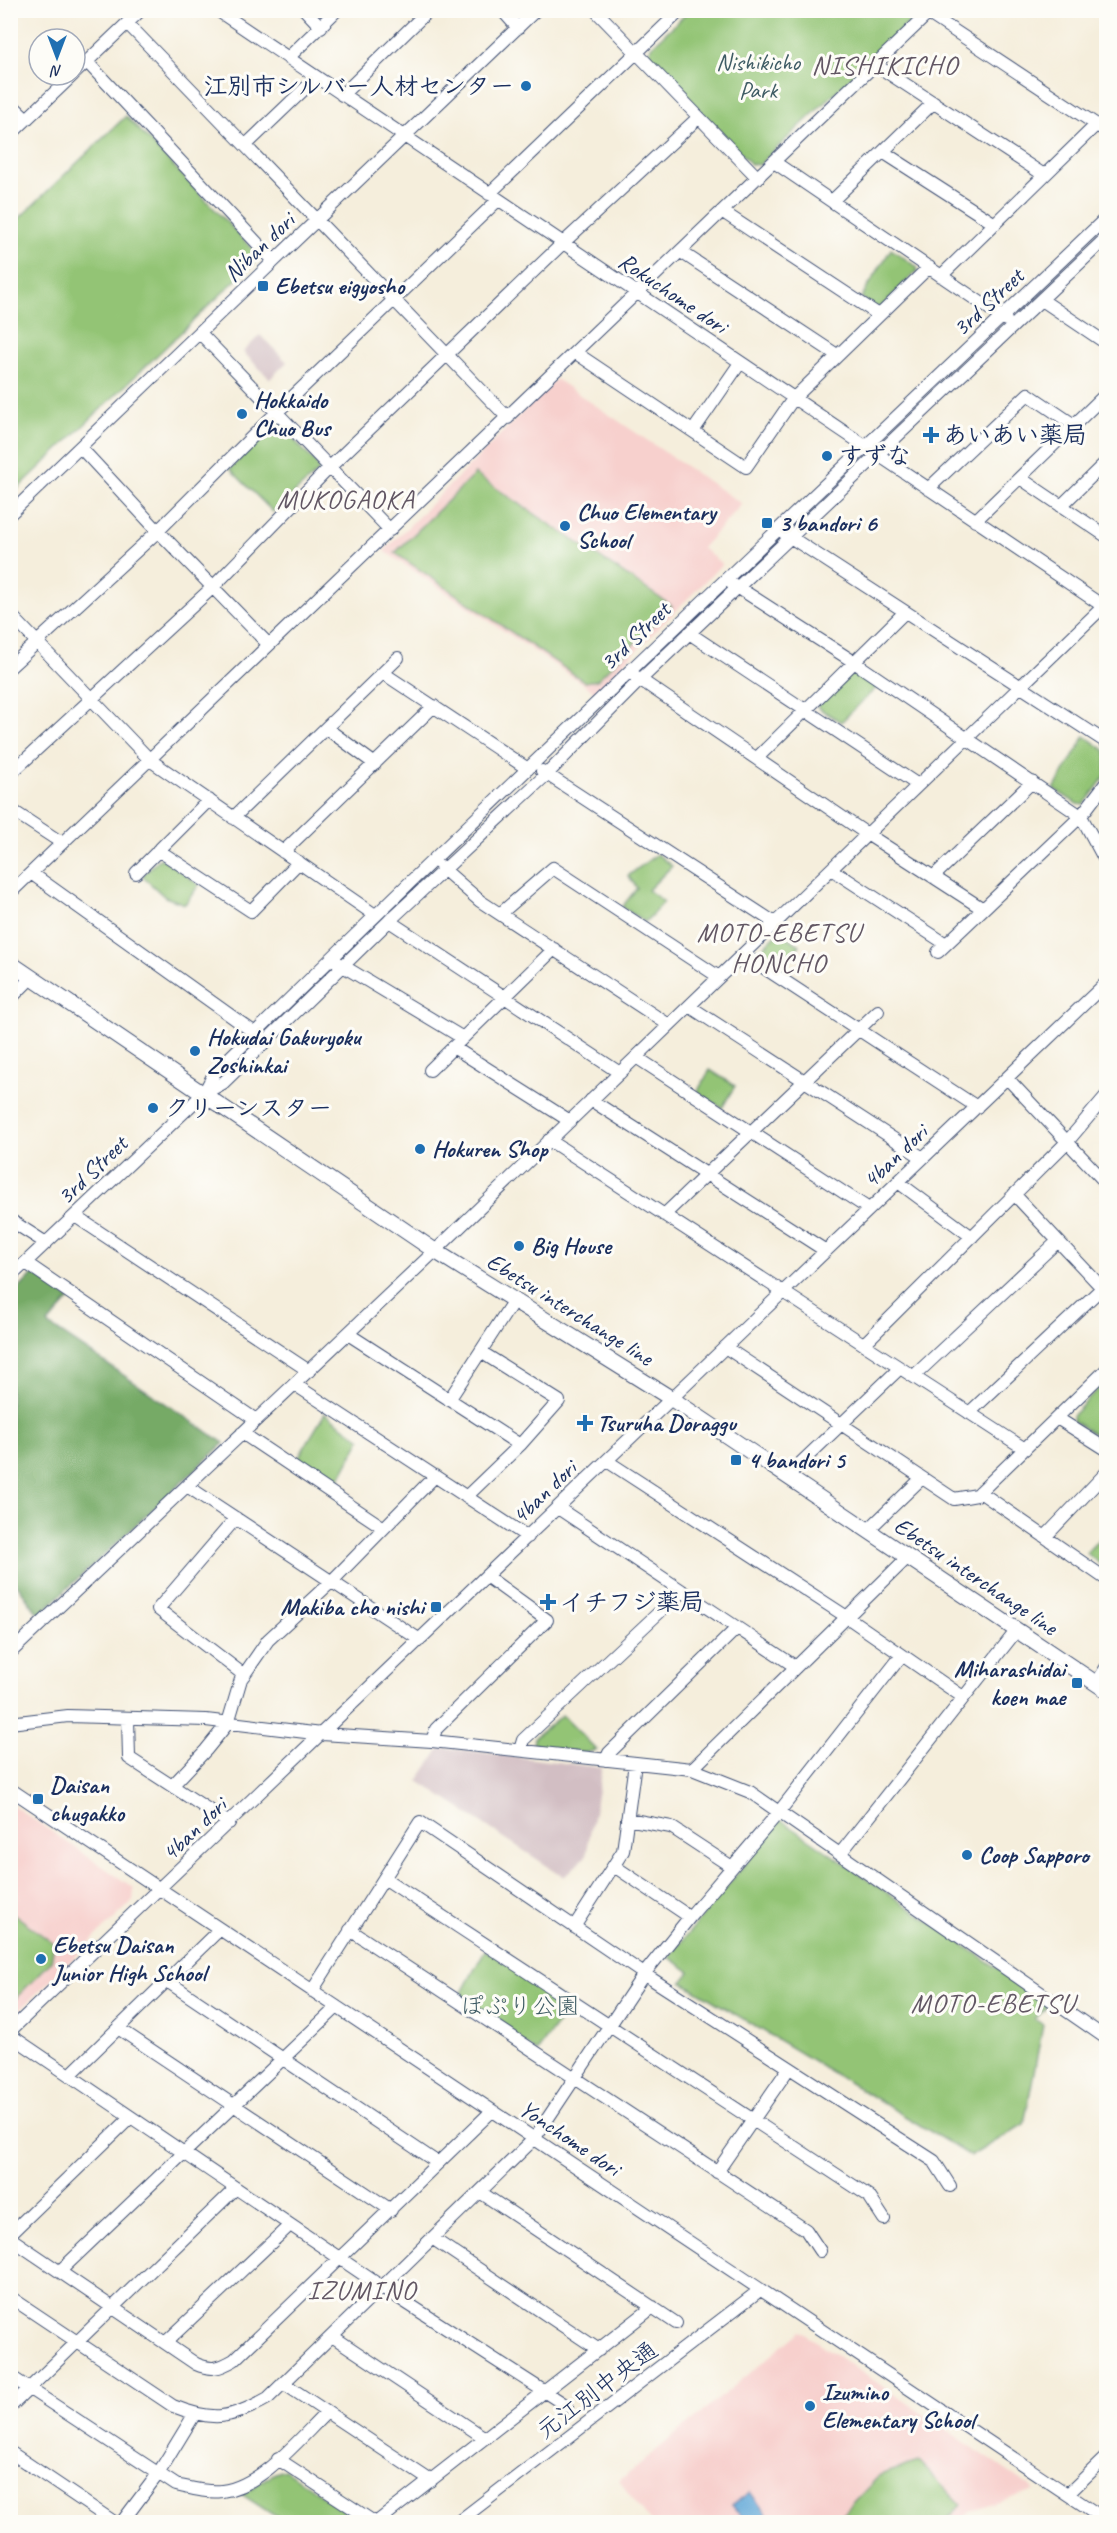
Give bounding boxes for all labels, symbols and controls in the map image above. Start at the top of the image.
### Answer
north arrow [27,27,87,87]
park label: Nishikicho Park [716,47,802,105]
district label: NISHIKICHO [812,48,960,82]
text: N [49,61,62,81]
place label: 江別市シルバー人材センター [203,71,514,101]
marker: 江別市シルバー人材センター [519,79,533,93]
street label: Niban dori [217,204,303,288]
street label: Rokuchome dori [613,246,736,342]
street label: 3rd Street [946,260,1031,342]
place label: Ebetsu eigyosho [275,271,407,301]
marker: Ebetsu eigyosho [256,279,270,293]
place label: Hokkaido Chuo Bus [254,385,333,443]
marker: Hokkaido Chuo Bus [235,407,249,421]
place label: あいあい薬局 [943,420,1087,450]
marker: あいあい薬局 [924,428,938,442]
place label: すずな [839,441,911,471]
marker: すずな [820,449,834,463]
district label: MUKOGAOKA [277,482,415,516]
place label: Chuo Elementary School [577,497,718,555]
place label: 3 bandori 6 [779,508,878,538]
marker: 3 bandori 6 [760,516,774,530]
marker: Chuo Elementary School [558,519,572,533]
street label: 3rd Street [593,594,678,677]
district label: MOTO-EBETSU HONCHO [697,915,865,980]
place label: Hokudai Gakuryoku Zoshinkai [207,1022,363,1080]
marker: Hokudai Gakuryoku Zoshinkai [188,1044,202,1058]
place label: クリーンスター [165,1093,332,1123]
marker: クリーンスター [146,1101,160,1115]
street label: 4ban dori [856,1115,936,1194]
street label: 3rd Street [50,1128,135,1211]
place label: Hokuren Shop [432,1134,549,1164]
marker: Hokuren Shop [413,1142,427,1156]
place label: Big House [531,1231,613,1261]
marker: Big House [512,1239,526,1253]
street label: Ebetsu interchange line [481,1246,661,1373]
place label: Tsuruha Doraggu [597,1408,738,1438]
marker: Tsuruha Doraggu [578,1416,592,1430]
place label: 4 bandori 5 [748,1445,847,1475]
street label: 4ban dori [505,1451,585,1530]
marker: 4 bandori 5 [729,1453,743,1467]
street label: Ebetsu interchange line [889,1510,1065,1643]
place label: イチフジ薬局 [560,1587,704,1617]
place label: Makiba cho nishi [280,1592,427,1622]
marker: イチフジ薬局 [541,1595,555,1609]
marker: Makiba cho nishi [429,1600,443,1614]
place label: Miharashidai koen mae [954,1654,1068,1712]
marker: Miharashidai koen mae [1070,1676,1084,1690]
place label: Daisan chugakko [50,1770,126,1828]
street label: 4ban dori [155,1788,235,1867]
marker: Daisan chugakko [31,1792,45,1806]
place label: Coop Sapporo [979,1840,1091,1870]
marker: Coop Sapporo [960,1848,974,1862]
place label: Ebetsu Daisan Junior High School [51,1930,210,1988]
marker: Ebetsu Daisan Junior High School [34,1952,48,1966]
district label: MOTO-EBETSU [911,1986,1079,2020]
park label: ぽぷり公園 [460,1991,580,2021]
street label: Yonchome dori [514,2093,628,2184]
district label: IZUMINO [307,2273,418,2307]
street label: 元江別中央通 [530,2335,664,2445]
place label: Izumino Elementary School [822,2377,979,2435]
marker: Izumino Elementary School [803,2399,817,2413]

